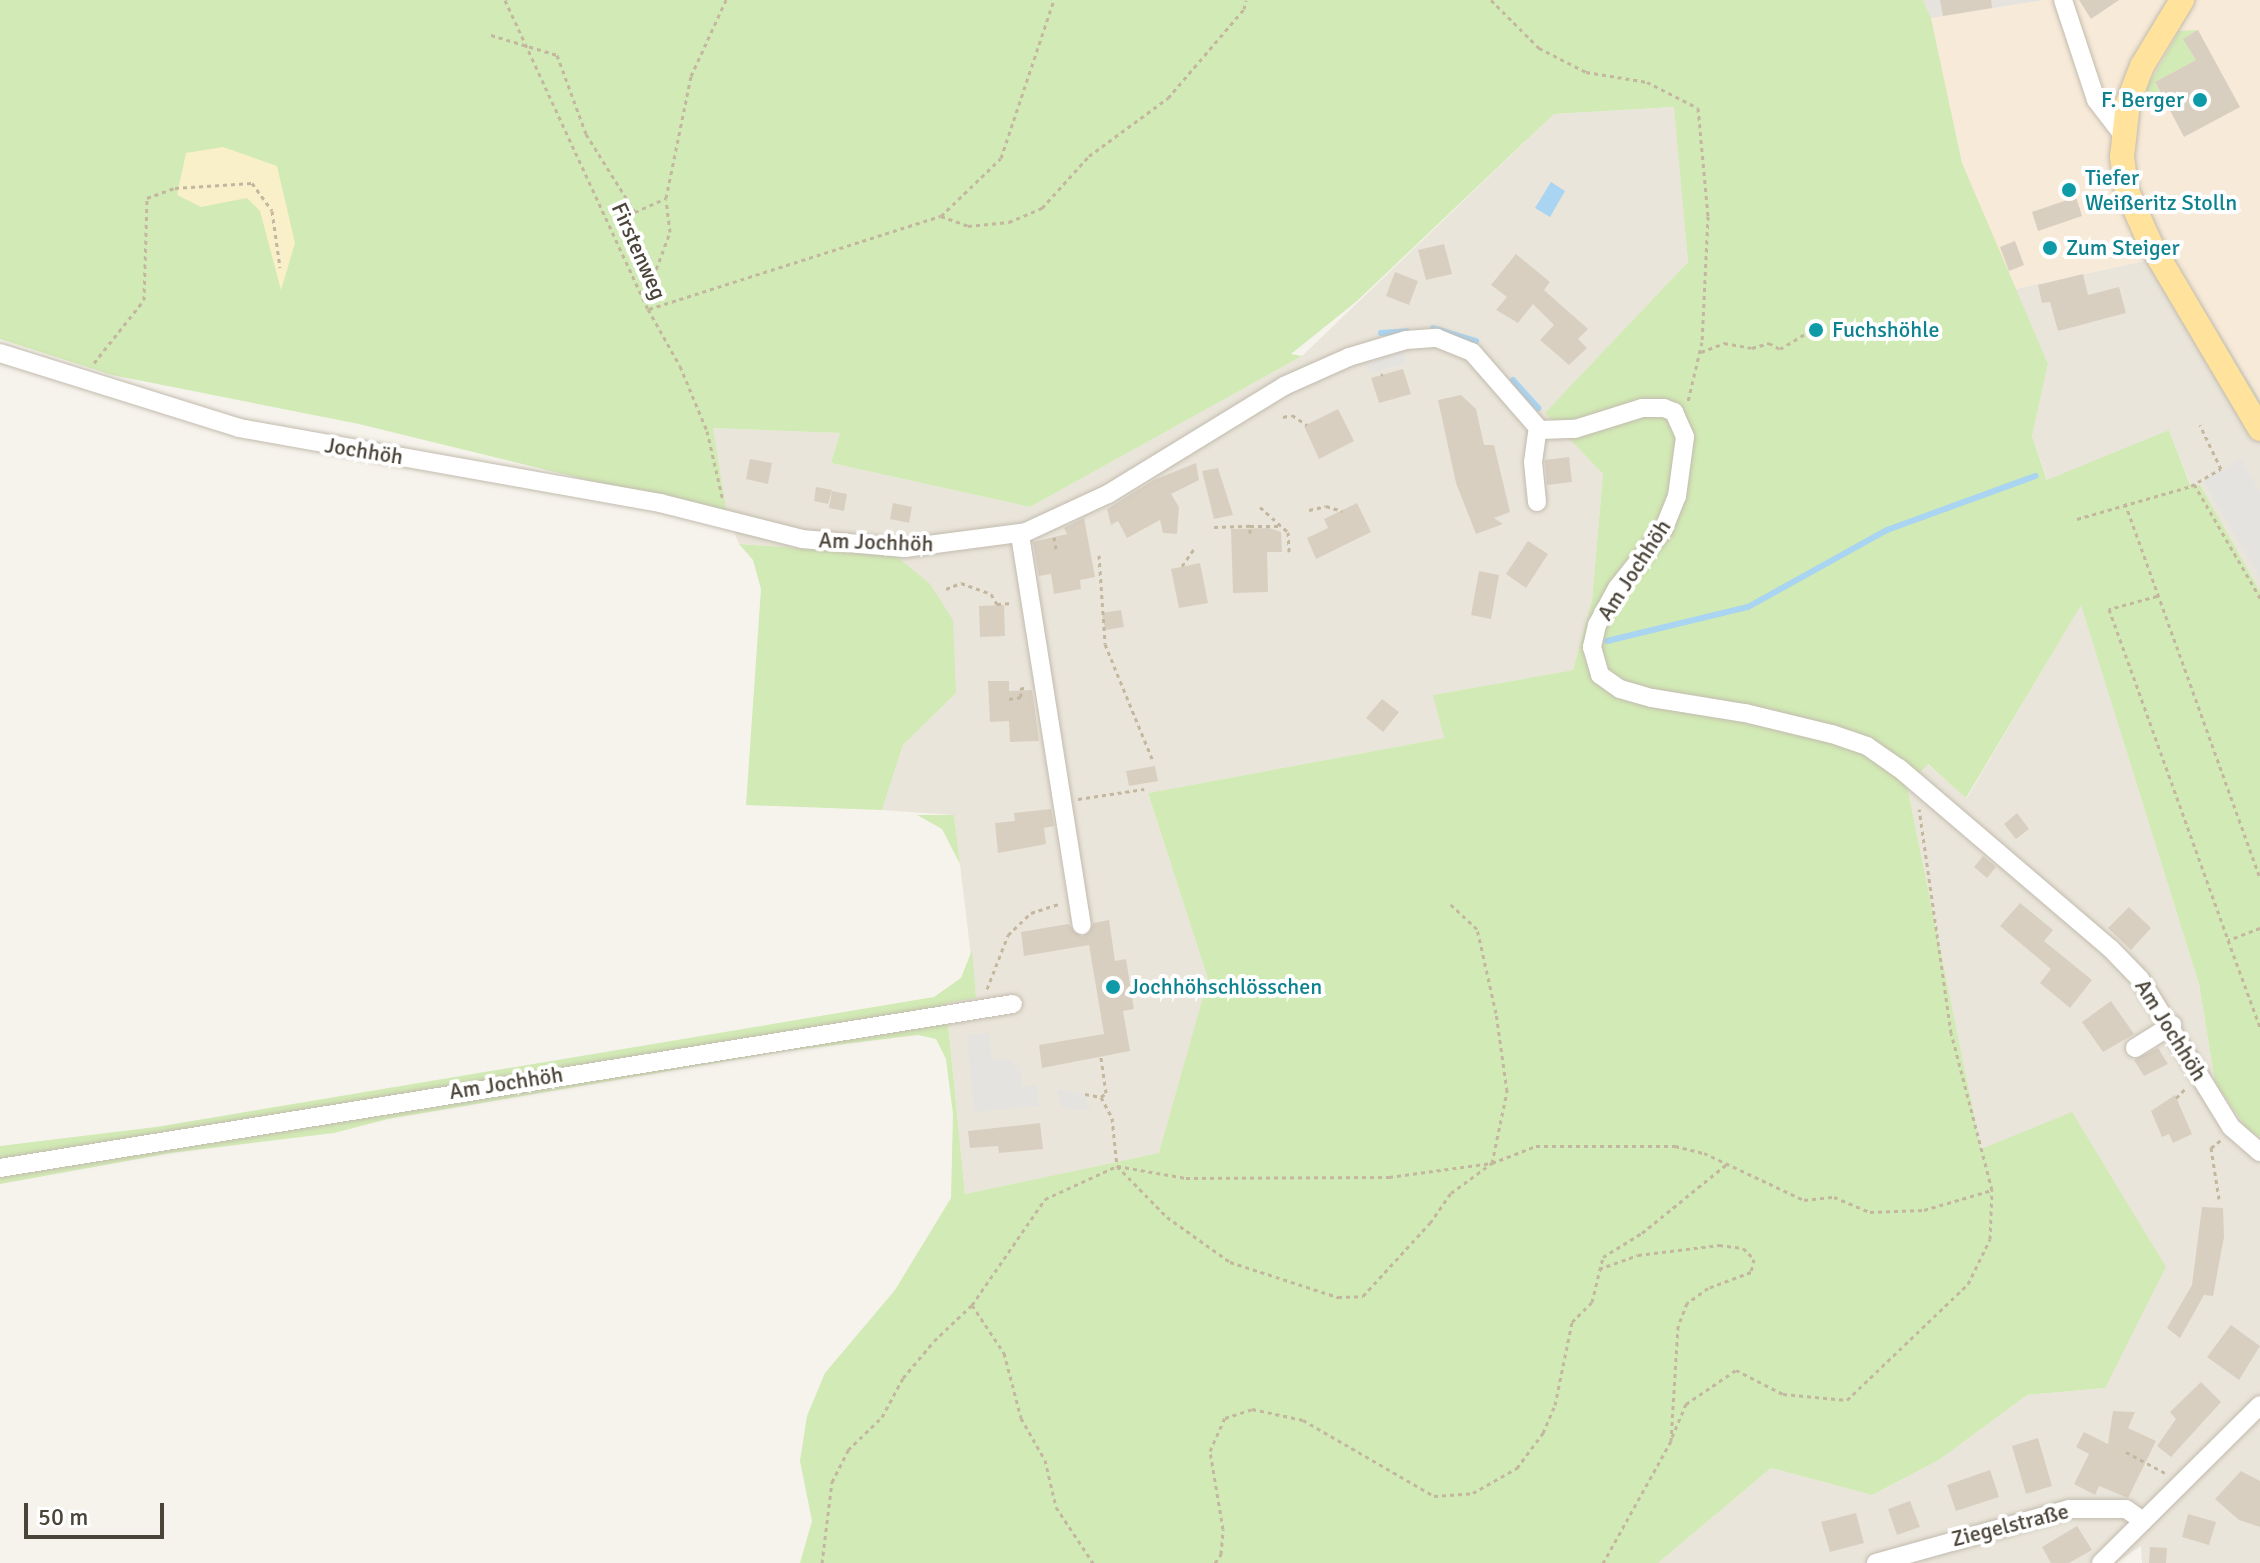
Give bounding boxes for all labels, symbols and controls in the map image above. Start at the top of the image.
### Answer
place label: F. Berger [2101,87,2184,113]
marker: F. Berger [2191,91,2209,109]
place label: Tiefer Weißeritz Stolln [2085,164,2237,216]
marker: Tiefer Weißeritz Stolln [2060,181,2078,199]
street label: Firstenweg [606,198,672,304]
place label: Zum Steiger [2066,235,2180,261]
marker: Zum Steiger [2041,239,2059,257]
place label: Fuchshöhle [1832,317,1939,343]
marker: Fuchshöhle [1807,321,1825,339]
street label: Jochhöh [323,432,405,470]
street label: Am Jochhöh [1592,515,1676,625]
street label: Am Jochhöh [818,527,934,557]
place label: Jochhöhschlösschen [1129,974,1322,1000]
street label: Am Jochhöh [2129,974,2213,1086]
marker: Jochhöhschlösschen [1104,978,1122,996]
street label: Am Jochhöh [447,1061,565,1105]
scale bar [28,1487,168,1537]
street label: Ziegelstraße [1949,1498,2071,1552]
text: 50 m [38,1502,88,1532]

